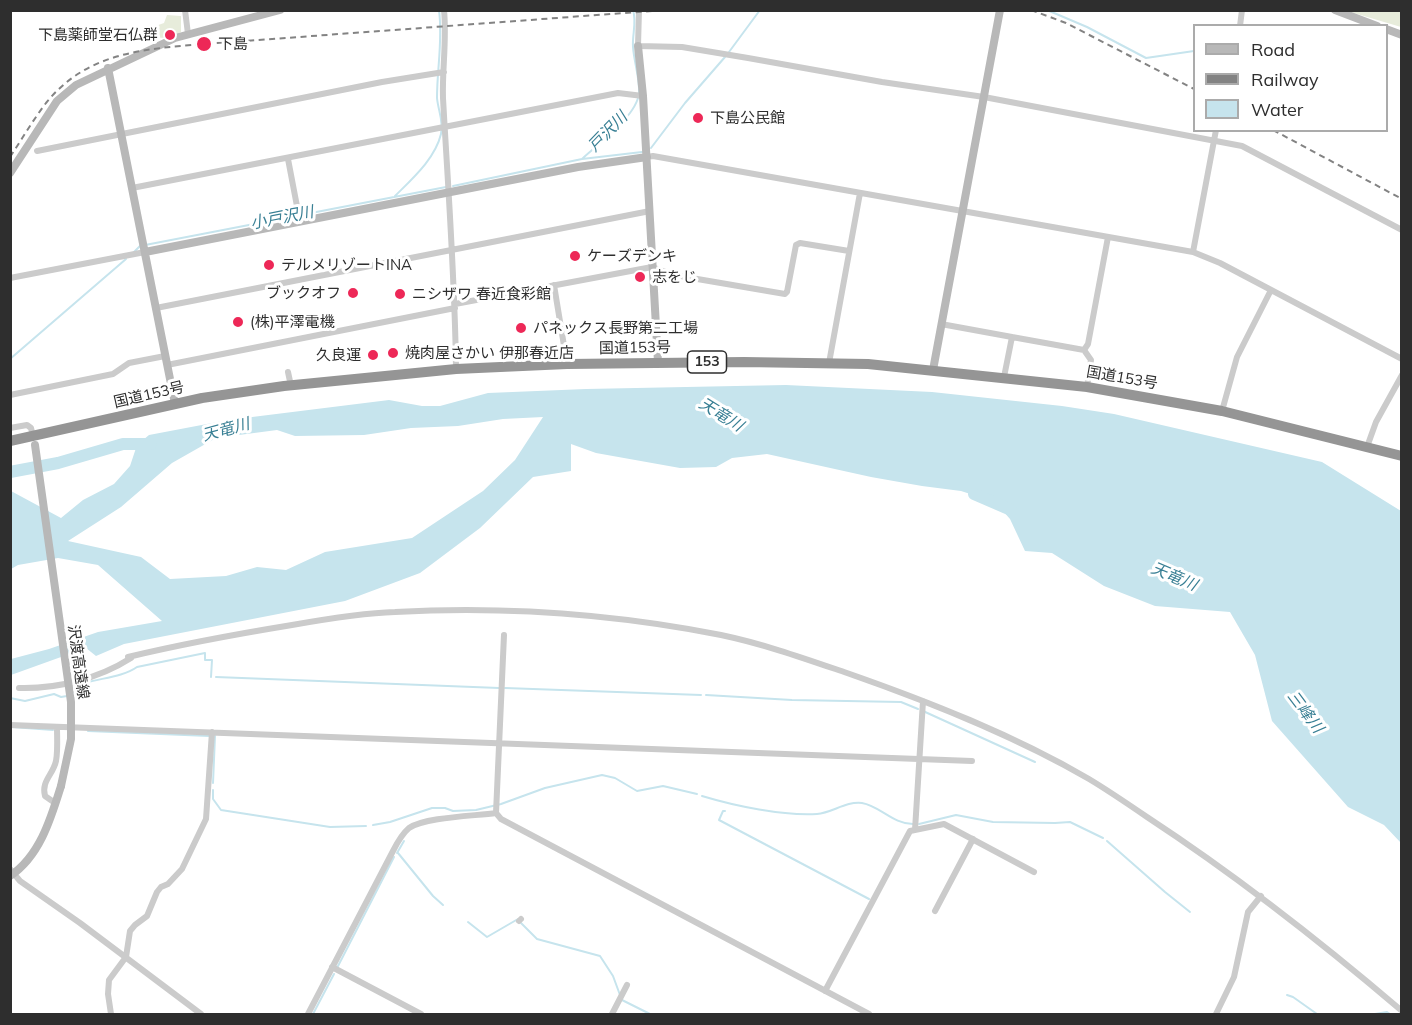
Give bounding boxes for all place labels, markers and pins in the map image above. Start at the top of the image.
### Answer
place label: 下島薬師堂石仏群 [38,26,158,44]
marker: 下島薬師堂石仏群 [163,28,177,42]
marker: 下島 [195,35,213,53]
place label: 下島 [218,35,248,53]
place label: 下島公民館 [710,109,785,127]
marker: 下島公民館 [691,111,705,125]
place label: ケーズデンキ [587,247,677,265]
marker: ケーズデンキ [568,249,582,263]
place label: テルメリゾートINA [281,256,412,274]
marker: テルメリゾートINA [262,258,276,272]
place label: 志をじ [652,268,697,286]
marker: 志をじ [633,270,647,284]
place label: ブックオフ [266,284,341,302]
place label: ニシザワ 春近食彩館 [412,285,551,303]
marker: ブックオフ [346,286,360,300]
marker: ニシザワ 春近食彩館 [393,287,407,301]
place label: (株)平澤電機 [250,313,335,331]
marker: (株)平澤電機 [231,315,245,329]
place label: パネックス長野第二工場 [533,319,698,337]
marker: パネックス長野第二工場 [514,321,528,335]
place label: 焼肉屋さかい 伊那春近店 [405,344,574,362]
place label: 久良運 [316,346,361,364]
marker: 焼肉屋さかい 伊那春近店 [386,346,400,360]
marker: 久良運 [366,348,380,362]

